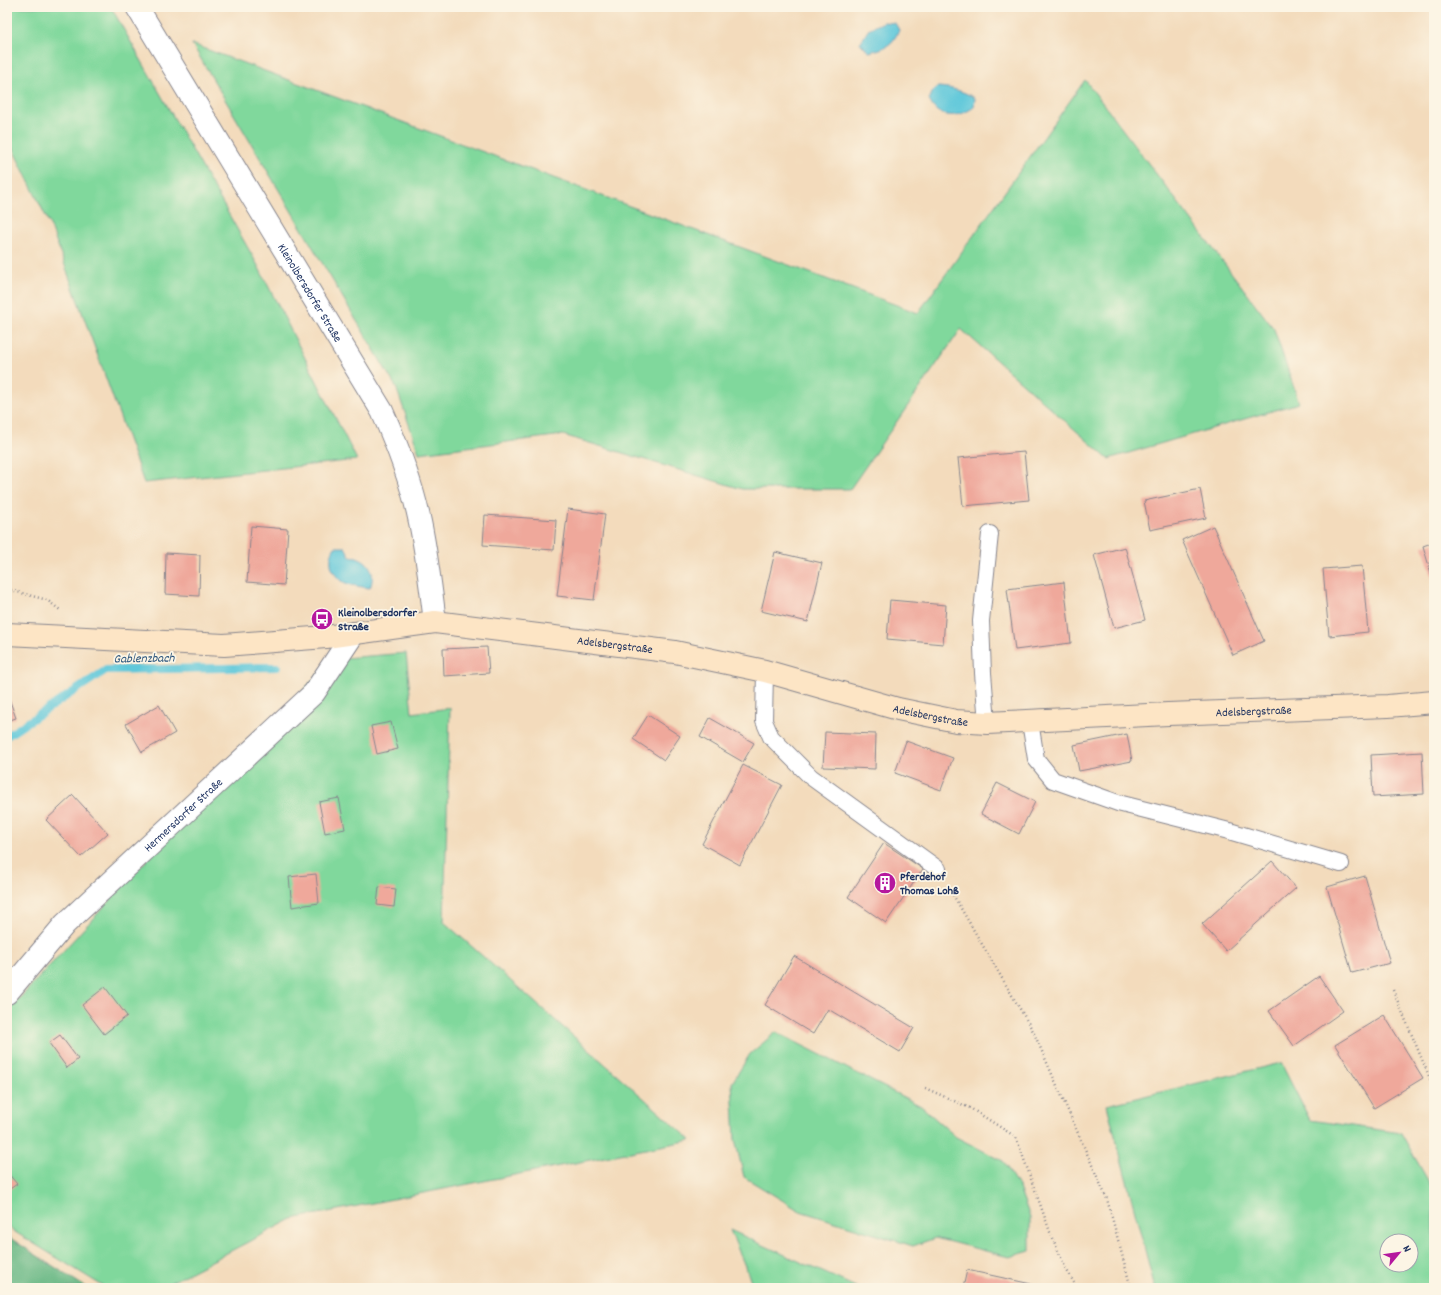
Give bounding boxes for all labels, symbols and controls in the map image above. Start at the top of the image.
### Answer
street label: Kleinolbersdorfer Straße [272,241,345,346]
place label: Kleinolbersdorfer Straße [338,605,418,636]
bus stop icon: Kleinolbersdorfer Straße [309,606,335,632]
street label: Adelsbergstraße [576,633,654,659]
water label: Gablenzbach [113,649,176,670]
street label: Adelsbergstraße [891,701,968,732]
street label: Adelsbergstraße [1215,703,1292,722]
street label: Hermersdorfer Straße [141,775,227,857]
place label: Pferdehof Thomas Lohß [900,869,959,900]
building icon: Pferdehof Thomas Lohß [872,870,898,896]
north arrow [1379,1233,1419,1273]
text: N [1398,1243,1415,1256]

